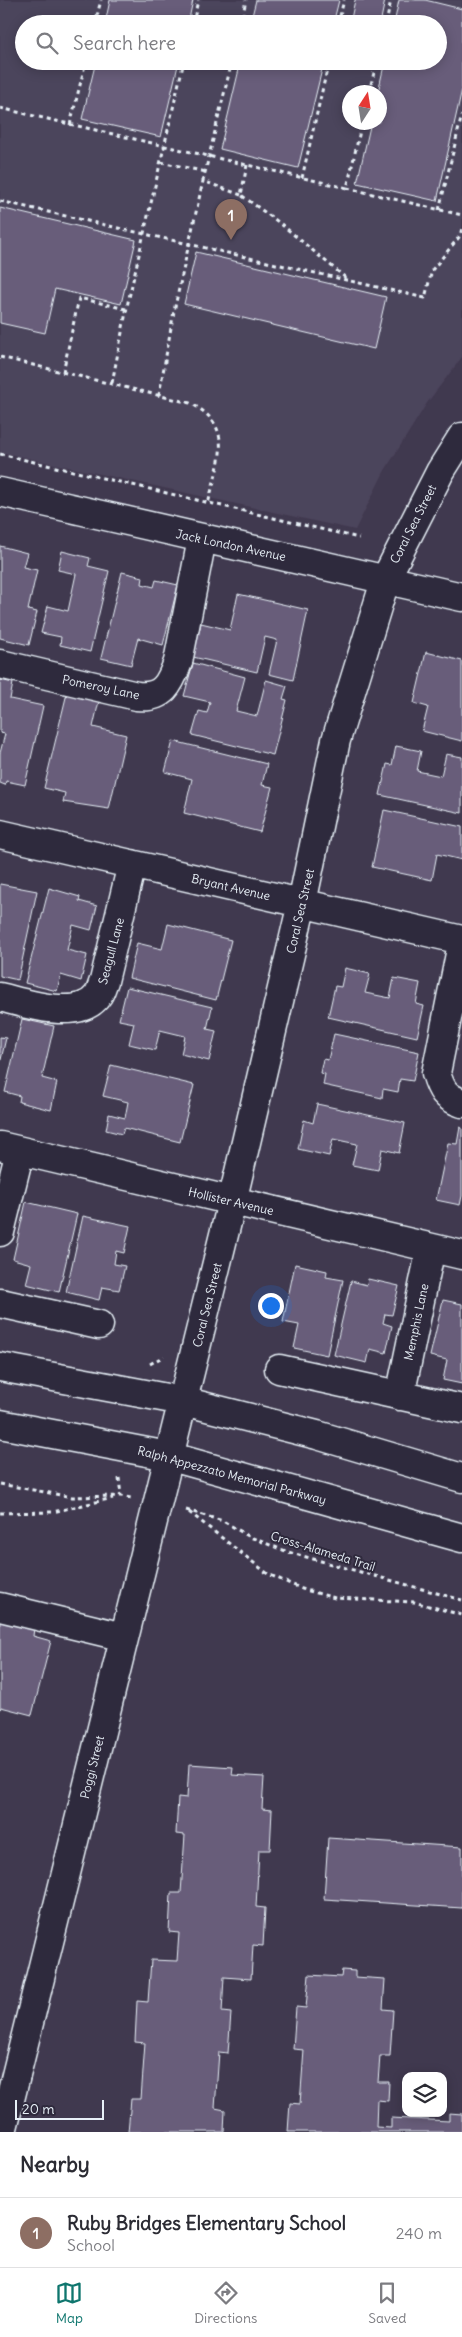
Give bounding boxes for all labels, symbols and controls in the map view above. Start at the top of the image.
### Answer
search box [15,15,447,70]
icon: search [33,29,61,57]
text: Search here [73,31,176,55]
north arrow [342,85,387,130]
pin: 1 [215,199,247,240]
street label: Coral Sea Street [387,482,439,566]
street label: Jack London Avenue [175,526,287,564]
street label: Pomeroy Lane [61,671,141,703]
street label: Coral Sea Street [283,867,317,955]
street label: Bryant Avenue [190,871,272,903]
street label: Seagull Lane [95,916,127,986]
street label: Hollister Avenue [187,1184,275,1218]
street label: Coral Sea Street [189,1261,225,1349]
street label: Memphis Lane [401,1282,431,1362]
your location [258,1293,284,1319]
street label: Ralph Appezzato Memorial Parkway [136,1443,328,1507]
street label: Cross-Alameda Trail [269,1528,377,1574]
street label: Poggi Street [77,1734,107,1800]
map controls [402,2072,447,2117]
button: layers [402,2072,447,2117]
scale bar [15,2097,104,2120]
text: 20 m [22,2100,55,2118]
text: Nearby [20,2151,90,2178]
text: Ruby Bridges Elementary School [67,2211,346,2235]
text: 1 [33,2223,39,2243]
text: 240 m [396,2223,442,2243]
text: School [67,2235,115,2255]
tab: Map [55,2279,83,2327]
tab: Directions [194,2279,257,2327]
tab: Saved [368,2279,407,2327]

